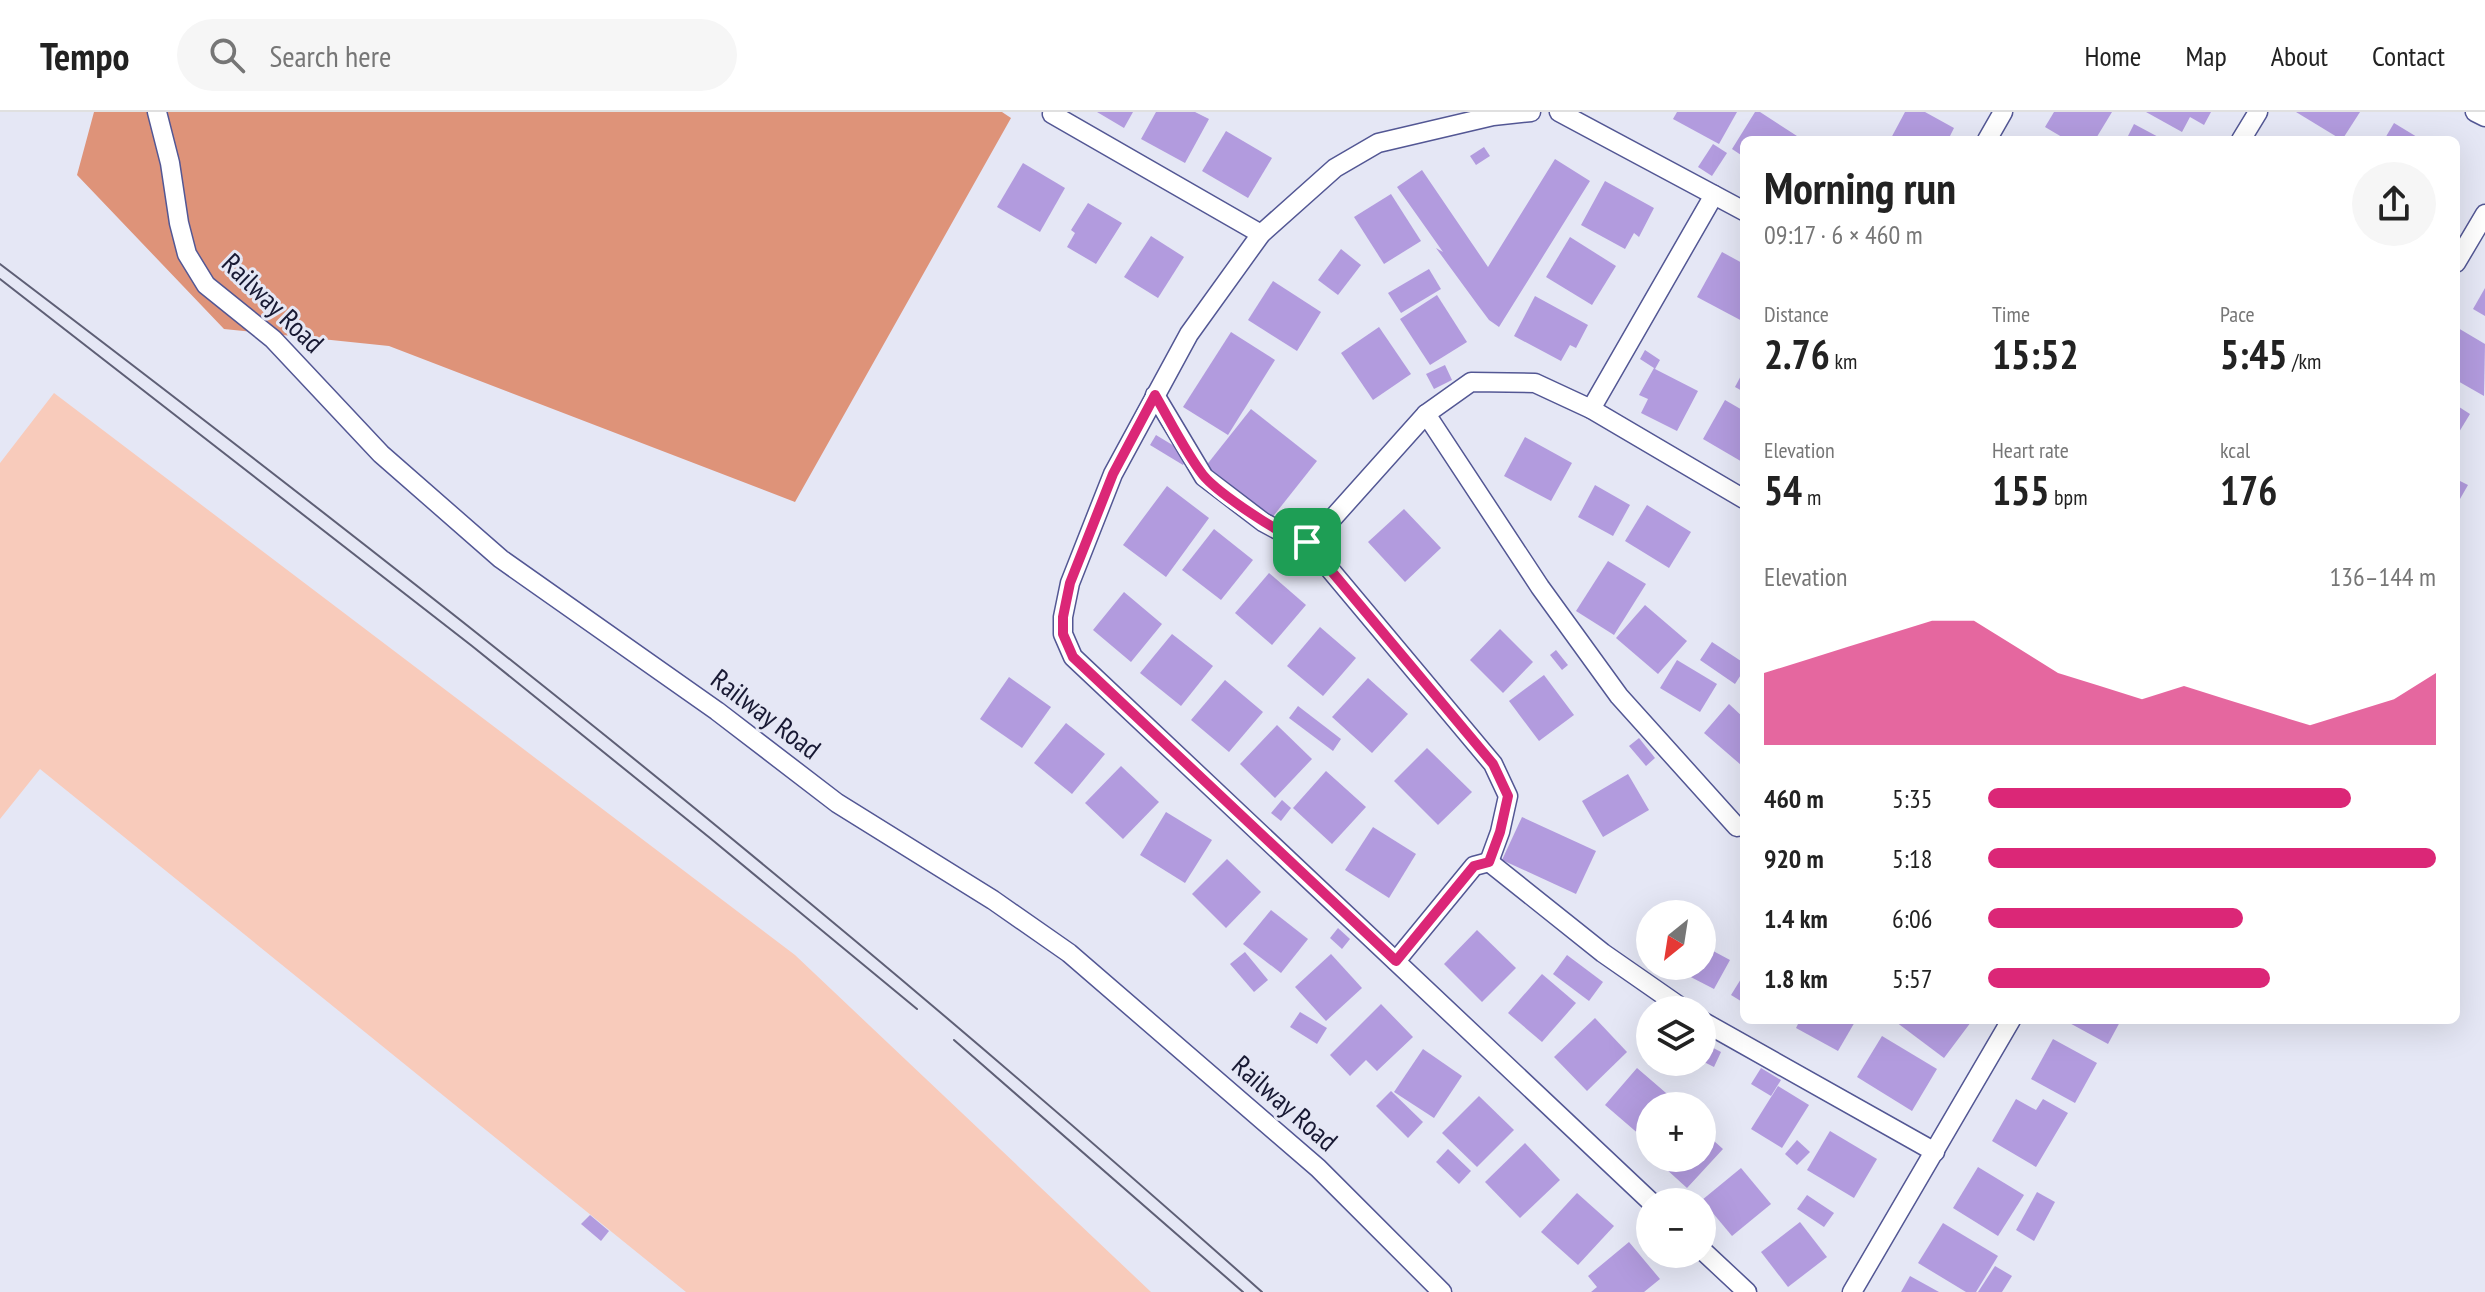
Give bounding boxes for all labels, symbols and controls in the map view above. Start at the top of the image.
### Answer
search box [177,19,737,91]
text: Tempo [40,31,129,80]
icon: search [205,33,249,77]
text: Search here [269,36,391,75]
text: Home [2085,37,2141,74]
text: Map [2185,37,2227,74]
text: About [2271,37,2328,74]
text: Contact [2372,37,2445,74]
text: Morning run [1764,159,1956,216]
button: share [2352,162,2436,246]
text: 09:17 · 6 × 460 m [1764,218,1923,251]
street label: Railway Road [214,245,332,361]
text: Distance [1764,300,1829,328]
text: Time [1992,300,2030,328]
text: Pace [2220,300,2255,328]
text: 2.76 [1764,328,1830,380]
text: 15:52 [1992,328,2079,380]
text: 5:45 [2220,328,2287,380]
text: km [1830,347,1857,375]
text: /km [2287,347,2321,375]
text: Elevation [1764,436,1835,464]
text: Heart rate [1992,436,2069,464]
text: kcal [2220,436,2250,464]
text: 54 [1764,464,1802,516]
text: 155 [1992,464,2049,516]
text: 176 [2220,464,2277,516]
text: m [1802,483,1821,511]
text: bpm [2049,483,2087,511]
pin [1273,508,1341,576]
icon: arrive [1285,520,1329,564]
text: Elevation [1764,560,1847,593]
text: 136–144 m [2330,560,2436,593]
street label: Railway Road [704,660,829,767]
text: 460 m [1764,782,1824,815]
text: 5:35 [1892,782,1932,815]
text: 920 m [1764,842,1824,875]
text: 5:18 [1892,842,1932,875]
north arrow [1636,900,1716,980]
map controls [1636,900,1716,1268]
text: 1.4 km [1764,902,1828,935]
text: 6:06 [1892,902,1932,935]
text: 1.8 km [1764,962,1828,995]
text: 5:57 [1892,962,1932,995]
button: layers [1636,996,1716,1076]
street label: Railway Road [1225,1047,1346,1159]
button: + [1636,1092,1716,1172]
button: − [1636,1188,1716,1268]

